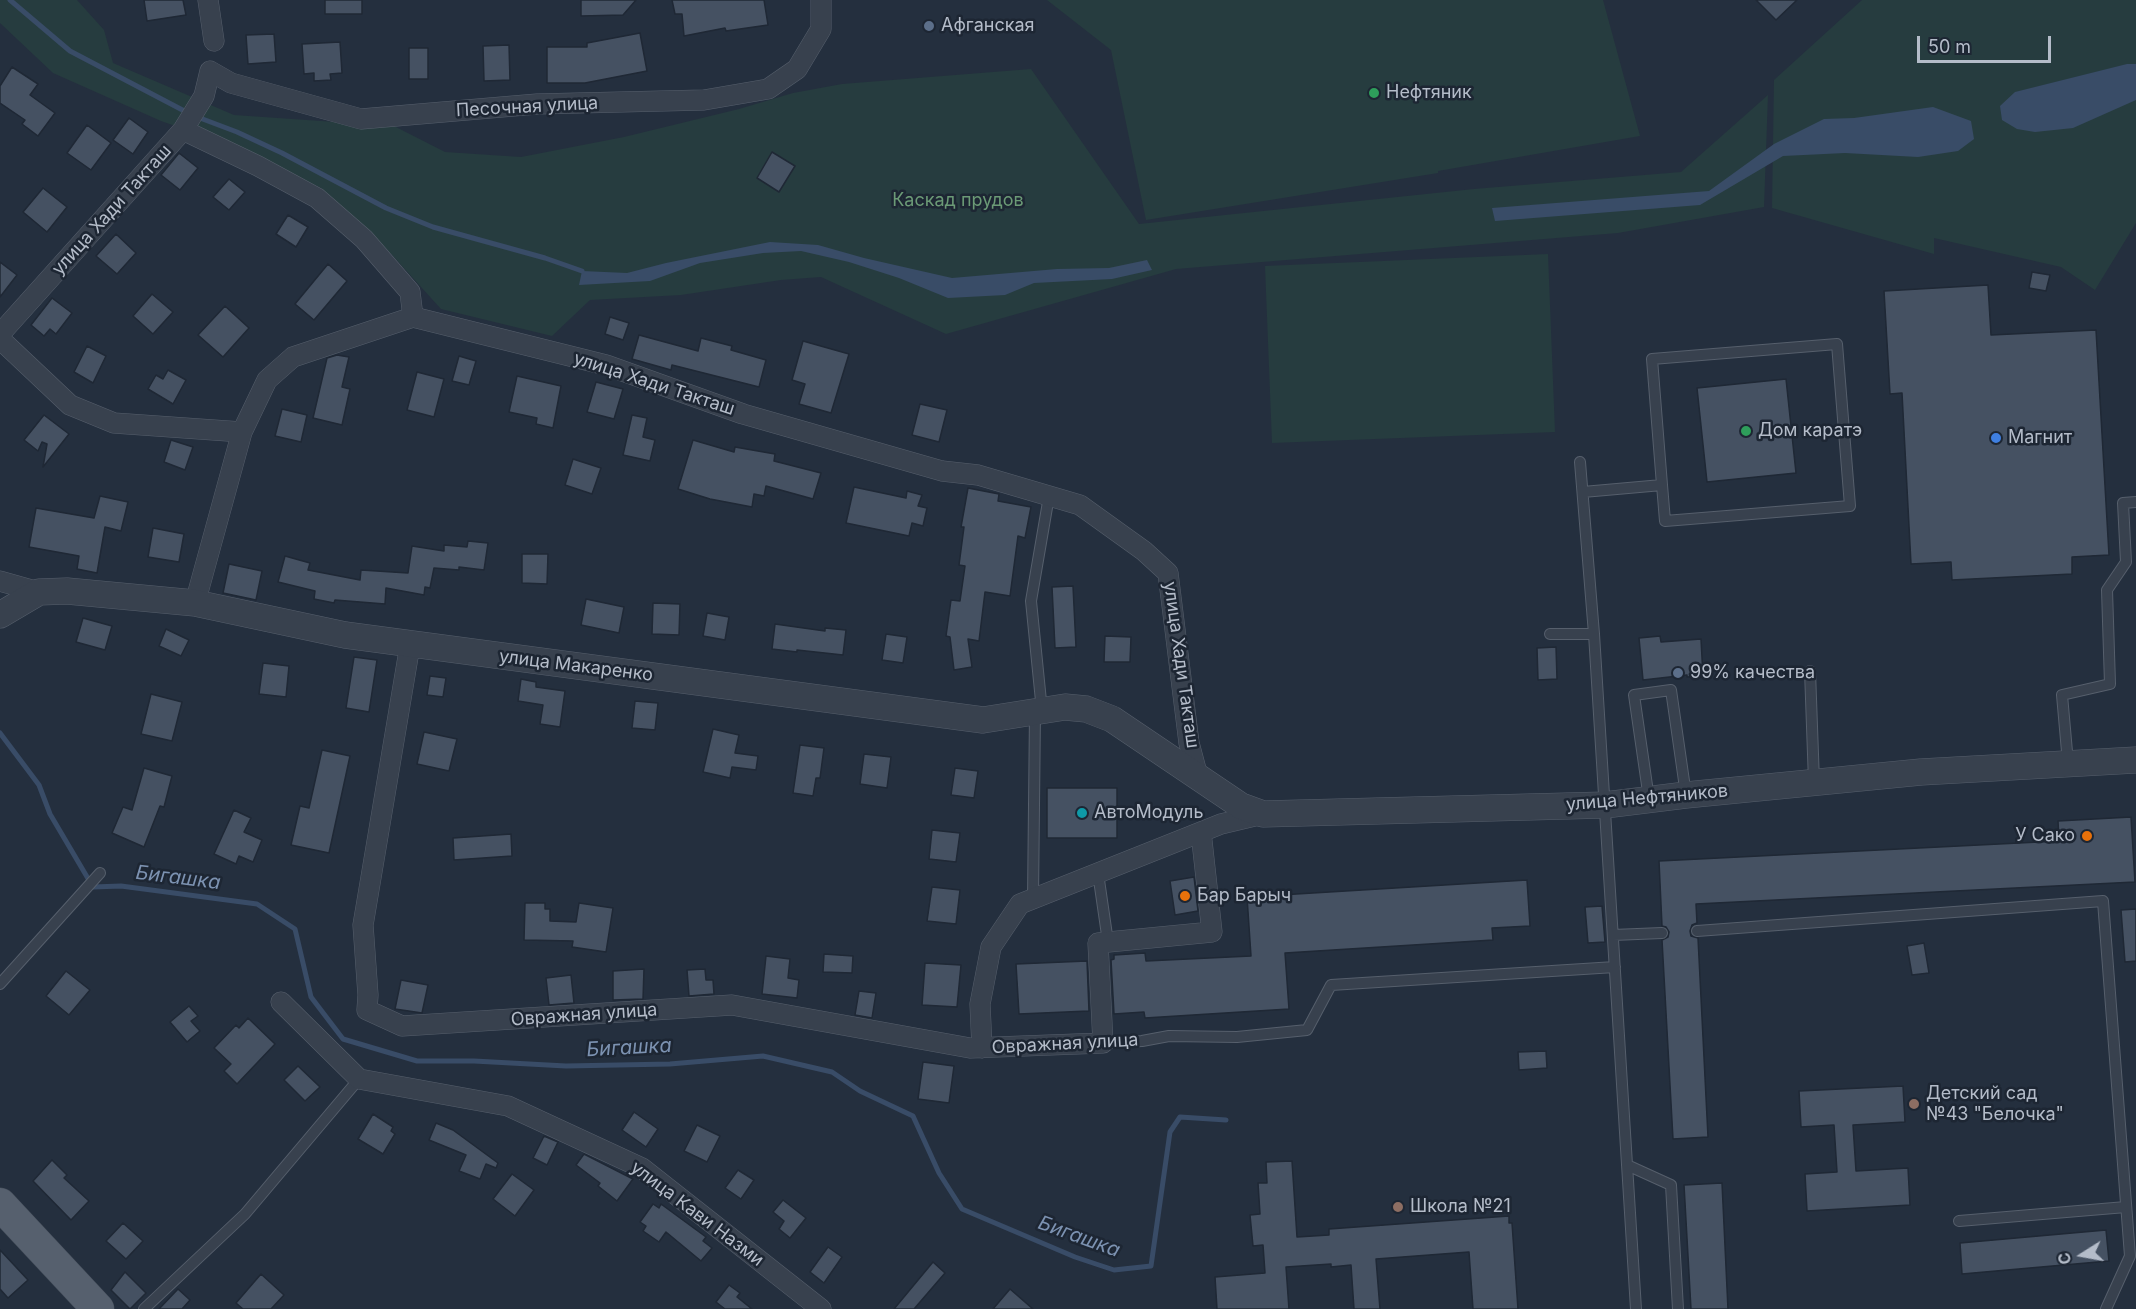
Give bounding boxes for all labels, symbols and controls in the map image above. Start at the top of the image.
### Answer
place label: Афганская [941,15,1035,37]
marker: Афганская [922,19,936,33]
scale bar [1920,24,2054,62]
text: 50 m [1928,36,1971,57]
place label: Нефтяник [1386,82,1472,104]
marker: Нефтяник [1367,86,1381,100]
street label: Песочная улица [455,92,599,122]
street label: улица Хади Такташ [48,140,176,280]
park label: Каскад прудов [892,190,1024,212]
street label: улица Хади Такташ [571,348,737,420]
place label: Дом каратэ [1758,420,1862,442]
marker: Дом каратэ [1739,424,1753,438]
place label: Магнит [2008,427,2072,449]
marker: Магнит [1989,431,2003,445]
street label: улица Хади Такташ [1159,580,1203,750]
street label: улица Макаренко [498,646,654,686]
place label: 99% качества [1690,662,1815,684]
marker: 99% качества [1671,666,1685,680]
street label: улица Нефтяников [1565,780,1729,816]
place label: АвтоМодуль [1094,802,1204,824]
marker: АвтоМодуль [1075,806,1089,820]
place label: У Сако [2015,825,2075,847]
marker: У Сако [2080,829,2094,843]
water label: Бигашка [134,861,222,895]
place label: Бар Барыч [1197,885,1291,907]
marker: Бар Барыч [1178,889,1192,903]
street label: Овражная улица [510,999,658,1031]
street label: Овражная улица [991,1029,1139,1059]
water label: Бигашка [586,1034,672,1062]
place label: Детский сад №43 "Белочка" [1926,1083,2064,1126]
marker: Детский сад №43 "Белочка" [1907,1097,1921,1111]
street label: улица Кави Назми [626,1157,768,1271]
place label: Школа №21 [1410,1196,1511,1218]
marker: Школа №21 [1391,1200,1405,1214]
water label: Бигашка [1035,1211,1123,1263]
north arrow [2052,1225,2112,1285]
text: С [2053,1251,2075,1266]

